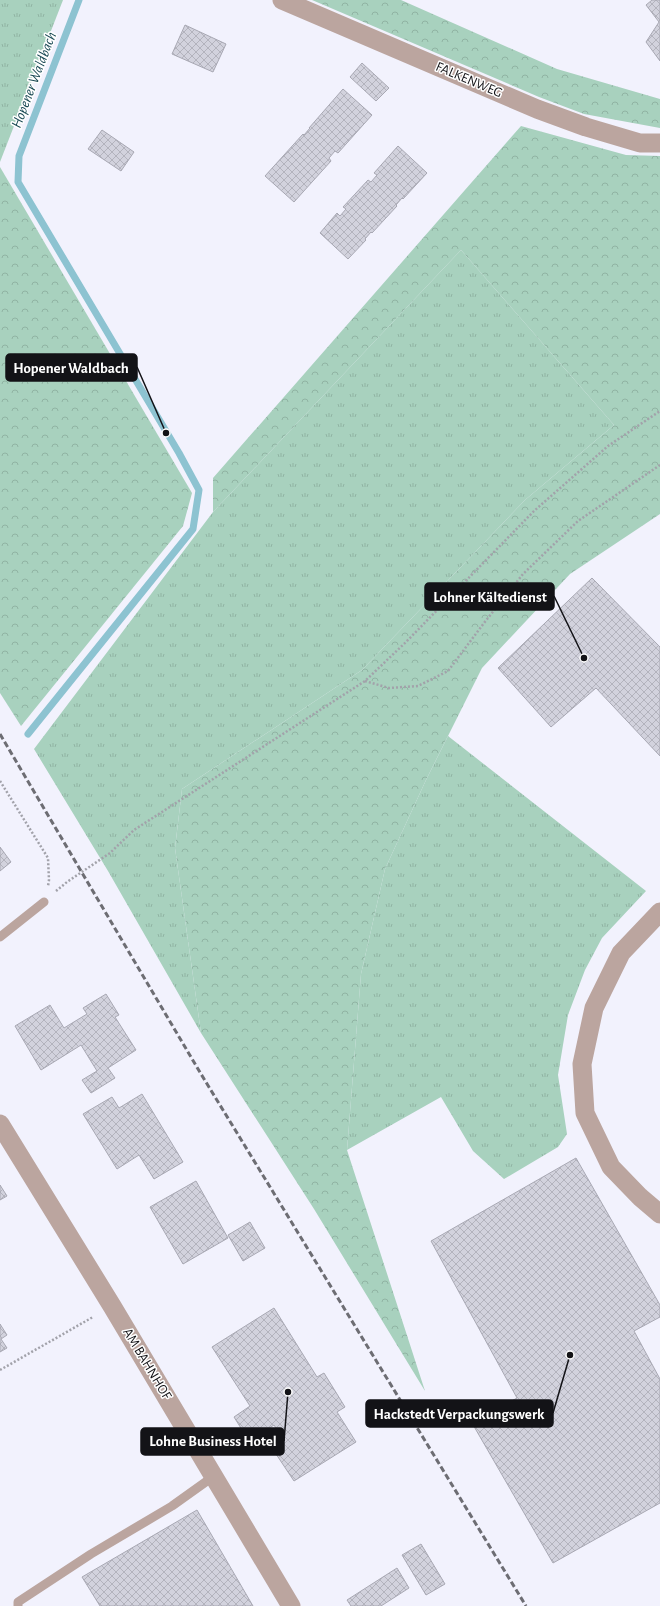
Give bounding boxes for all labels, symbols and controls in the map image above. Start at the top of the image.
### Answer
water label: Hopener Waldbach [9,30,59,130]
street label: FALKENWEG [434,60,504,100]
callout: Hopener Waldbach [6,354,137,381]
text: Hopener Waldbach [13,361,129,376]
callout: Lohner Kältedienst [425,583,554,610]
text: Lohner Kältedienst [433,590,547,605]
street label: AM BAHNHOF [120,1326,174,1403]
callout: Hackstedt Verpackungswerk [366,1400,553,1427]
text: Hackstedt Verpackungswerk [374,1407,545,1422]
callout: Lohne Business Hotel [141,1428,284,1455]
text: Lohne Business Hotel [149,1434,277,1449]

